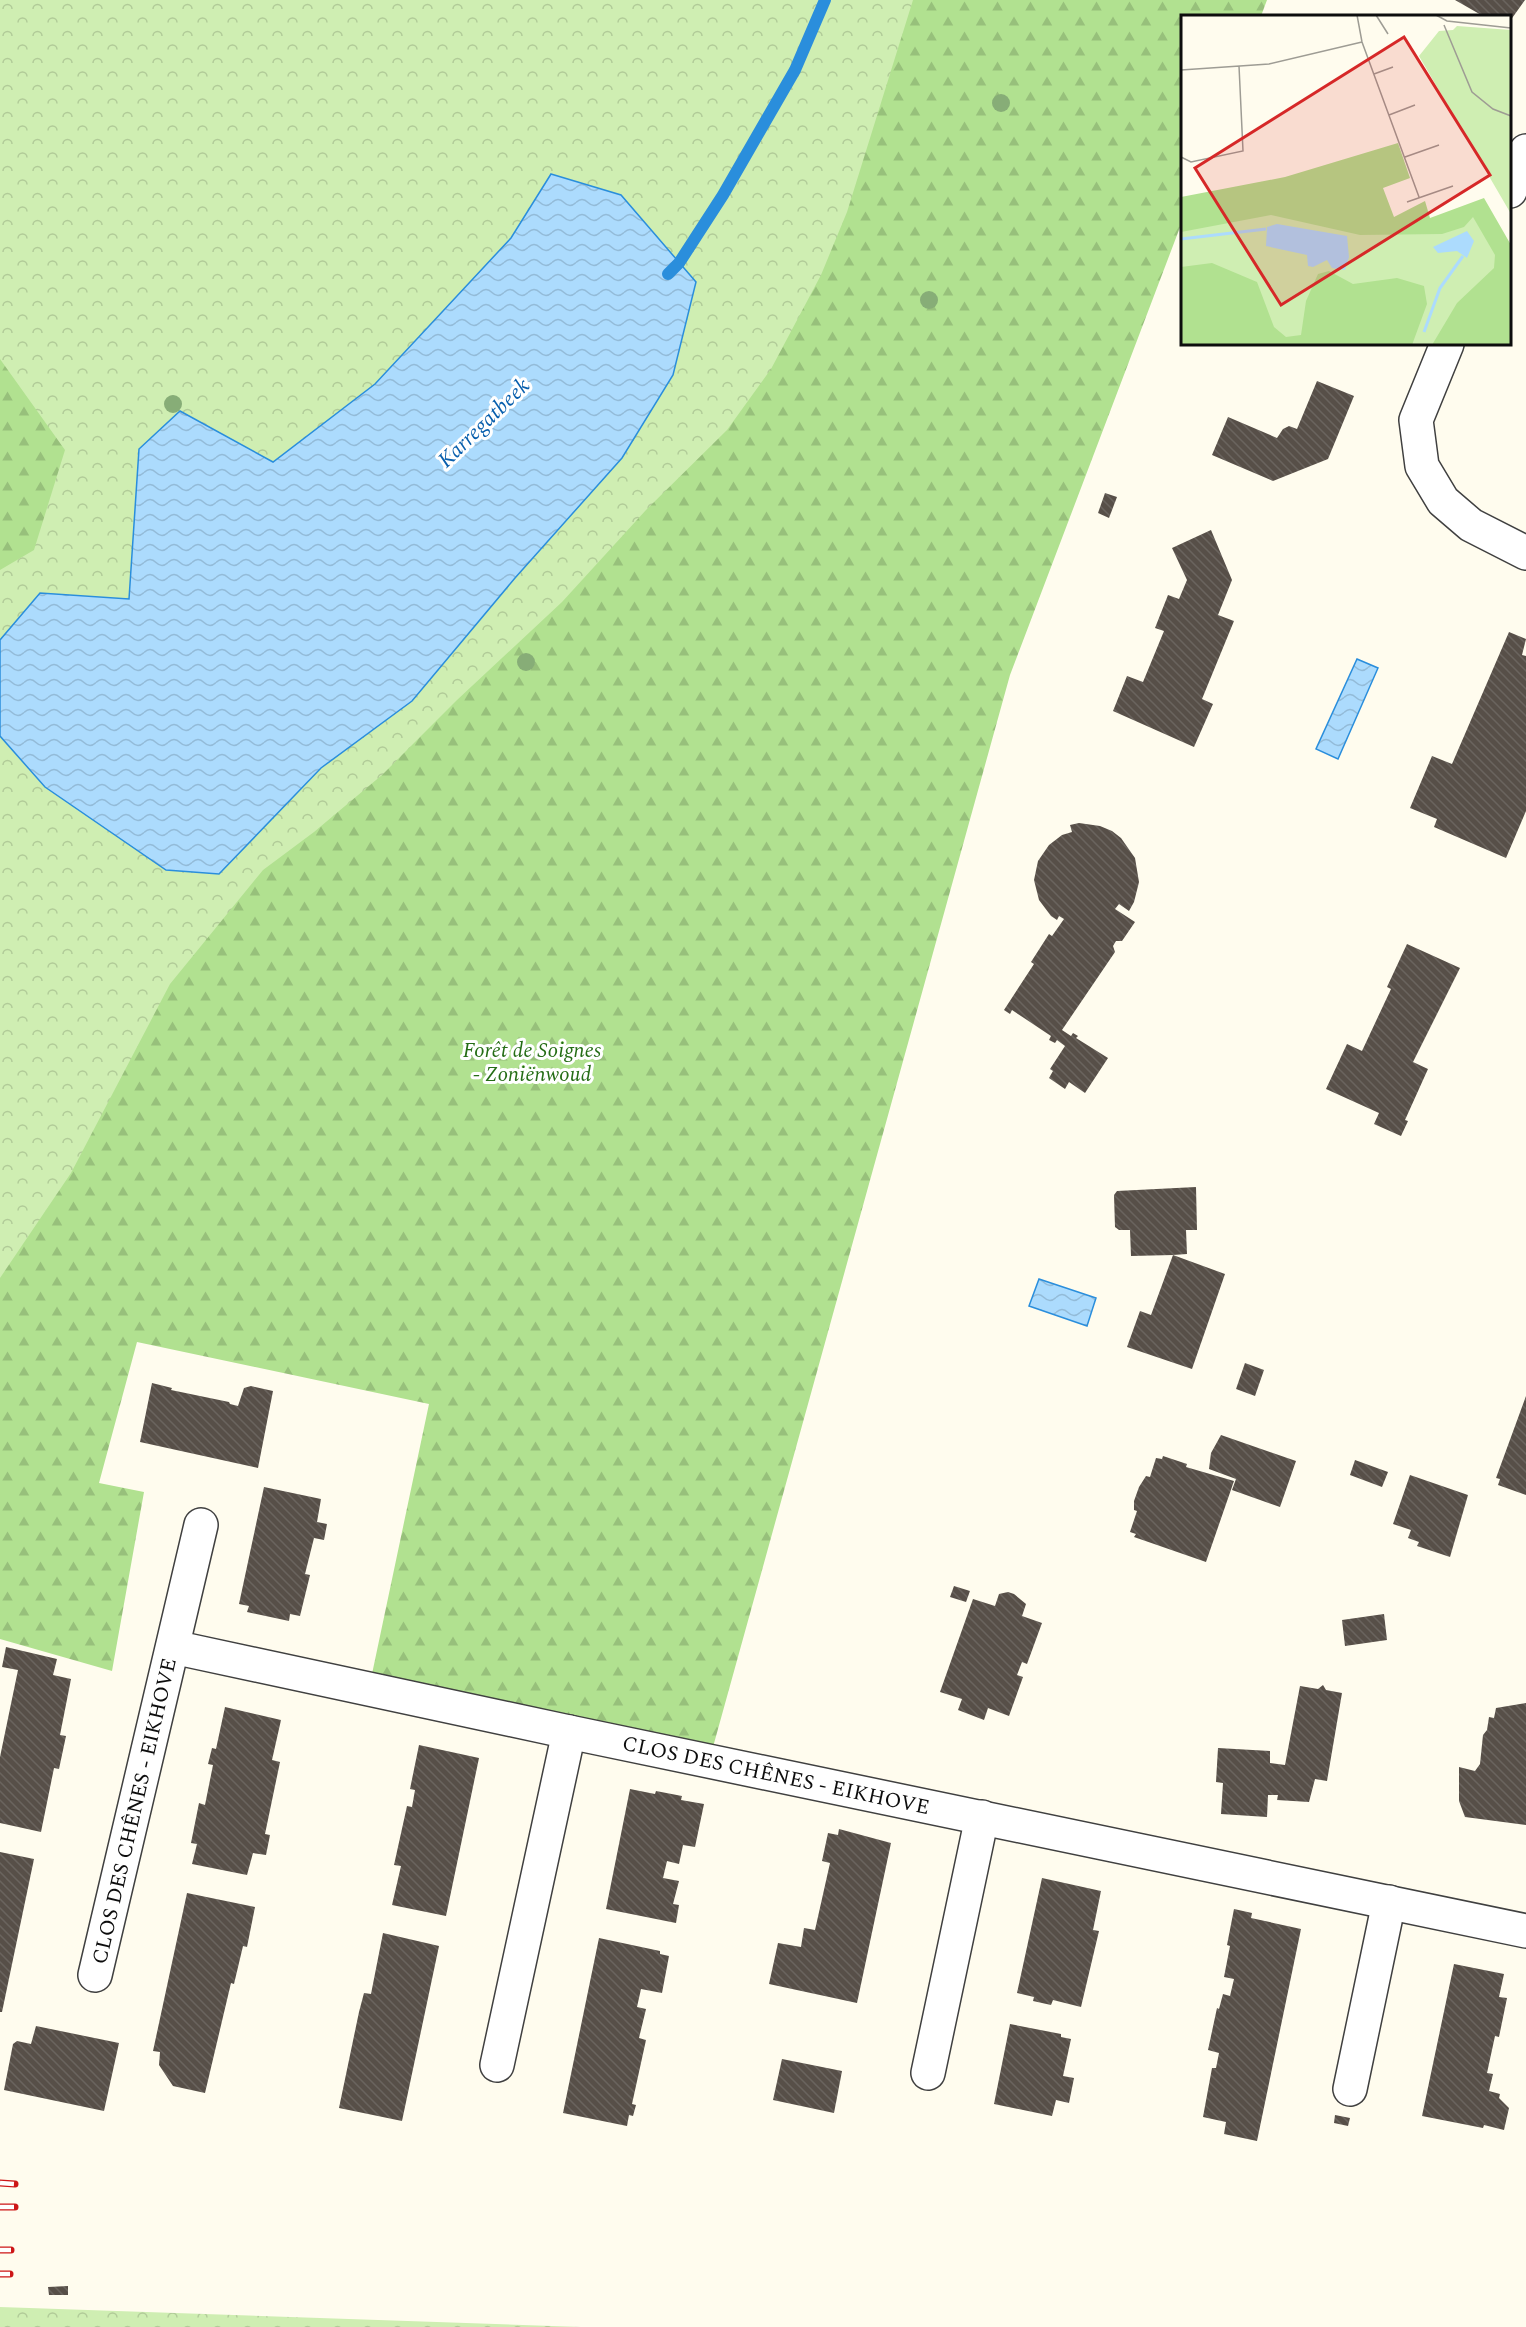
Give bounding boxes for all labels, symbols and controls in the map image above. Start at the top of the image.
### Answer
inset map [1181,15,1511,345]
water label: Karregatbeek [430,370,538,476]
park label: Forêt de Soignes - Zoniënwoud [463,1035,602,1091]
street label: CLOS DES CHÊNES - EIKHOVE [84,1655,186,1968]
street label: CLOS DES CHÊNES - EIKHOVE [619,1728,932,1824]

